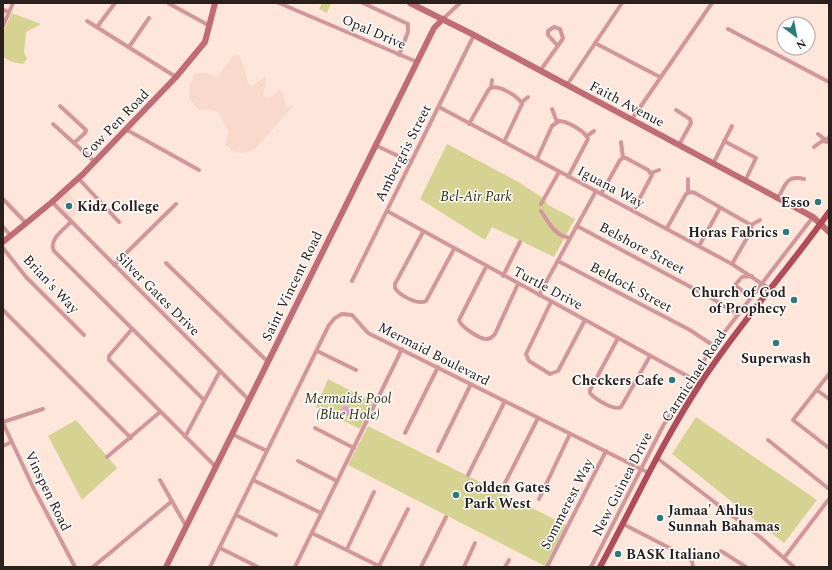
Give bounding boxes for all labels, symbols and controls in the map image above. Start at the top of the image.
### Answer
street label: Opal Drive [339,9,410,55]
north arrow [776,16,816,56]
text: N [793,34,809,54]
street label: Faith Avenue [586,75,668,133]
street label: Cow Pen Road [76,84,154,164]
street label: Ambergris Street [369,101,437,205]
street label: Iguana Way [574,161,649,214]
park label: Bel-Air Park [440,186,512,207]
place label: Esso [781,192,810,213]
place label: Kidz College [77,196,159,217]
marker: Esso [813,197,823,207]
marker: Kidz College [64,201,74,211]
street label: Belshore Street [595,217,689,279]
place label: Horas Fabrics [688,222,778,243]
street label: Saint Vincent Road [256,227,328,345]
marker: Horas Fabrics [781,227,791,237]
street label: Silver Gates Drive [111,247,205,341]
street label: Brian's Way [18,250,85,319]
street label: Beldock Street [586,256,676,318]
street label: Turtle Drive [509,261,587,315]
place label: Church of God of Prophecy [691,282,787,319]
marker: Church of God of Prophecy [789,295,799,305]
street label: Mermaid Boulevard [374,317,494,391]
street label: Carmichael Road [656,325,732,426]
marker: Superwash [771,338,781,348]
place label: Superwash [741,348,811,369]
place label: Checkers Cafe [572,370,664,391]
marker: Checkers Cafe [667,375,677,385]
park label: Mermaids Pool (Blue Hole) [305,388,392,425]
street label: New Guinea Drive [587,428,657,540]
street label: Vinspen Road [20,447,77,535]
street label: Sommerest Way [535,454,600,553]
place label: Golden Gates Park West [464,477,551,514]
marker: Golden Gates Park West [451,490,461,500]
place label: Jamaa' Ahlus Sunnah Bahamas [668,500,780,537]
marker: Jamaa' Ahlus Sunnah Bahamas [655,513,665,523]
place label: BASK Italiano [626,544,720,565]
marker: BASK Italiano [613,549,623,559]

